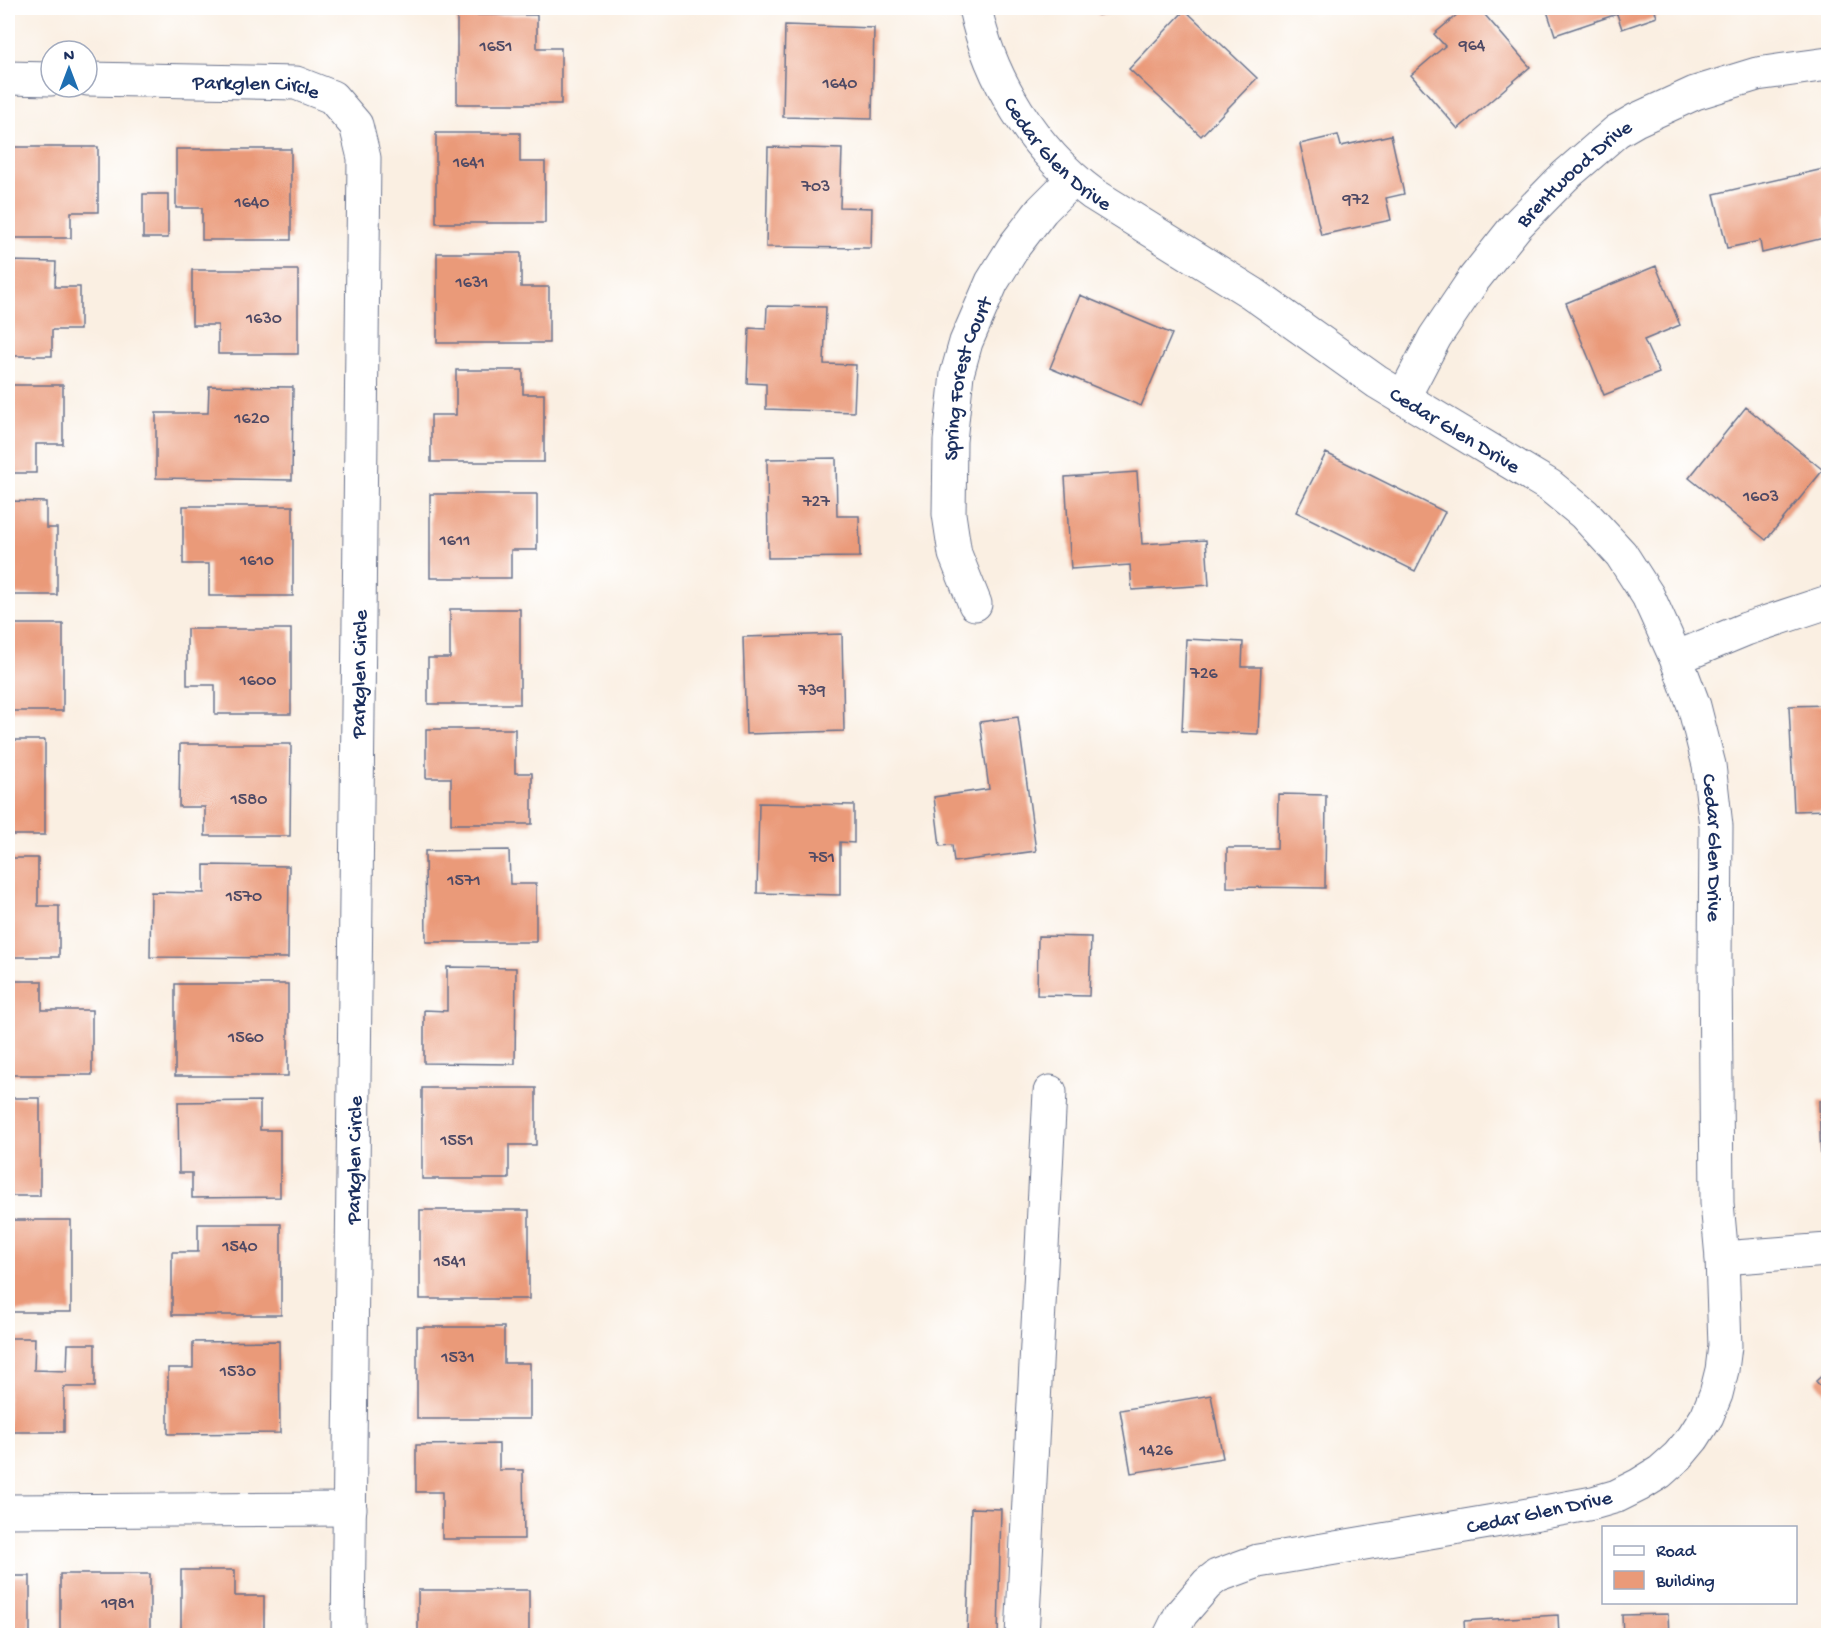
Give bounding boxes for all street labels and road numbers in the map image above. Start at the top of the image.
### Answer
street label: Parkglen Circle [191,72,324,107]
street label: Cedar Glen Drive [996,94,1116,219]
street label: Brentwood Drive [1512,116,1638,235]
street label: Spring Forest Court [941,292,1001,461]
street label: Cedar Glen Drive [1384,383,1524,482]
street label: Parkglen Circle [348,609,375,739]
street label: Cedar Glen Drive [1694,773,1725,923]
street label: Parkglen Circle [343,1095,370,1225]
street label: Cedar Glen Drive [1465,1487,1616,1542]

